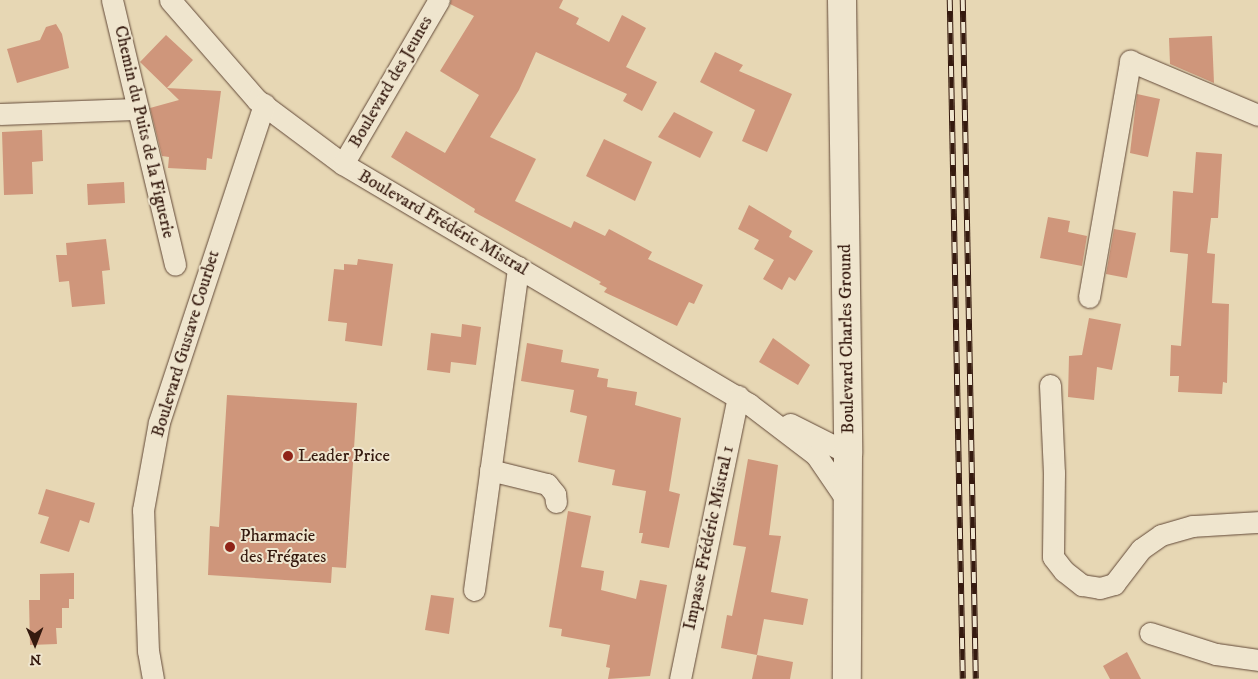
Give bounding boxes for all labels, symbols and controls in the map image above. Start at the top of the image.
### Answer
street label: Boulevard des Jeunes [344,12,438,152]
street label: Chemin du Puits de la Figuerie [109,24,179,240]
street label: Boulevard Frédéric Mistral [354,165,532,281]
street label: Boulevard Charles Ground [835,244,859,434]
street label: Boulevard Gustave Courbet [147,248,225,440]
street label: Impasse Frédéric Mistral 1 [679,444,739,632]
place label: Leader Price [298,445,390,467]
marker: Leader Price [282,450,294,462]
place label: Pharmacie des Frégates [240,526,326,568]
marker: Pharmacie des Frégates [224,541,236,553]
north arrow [10,619,60,669]
text: N [29,650,41,668]

